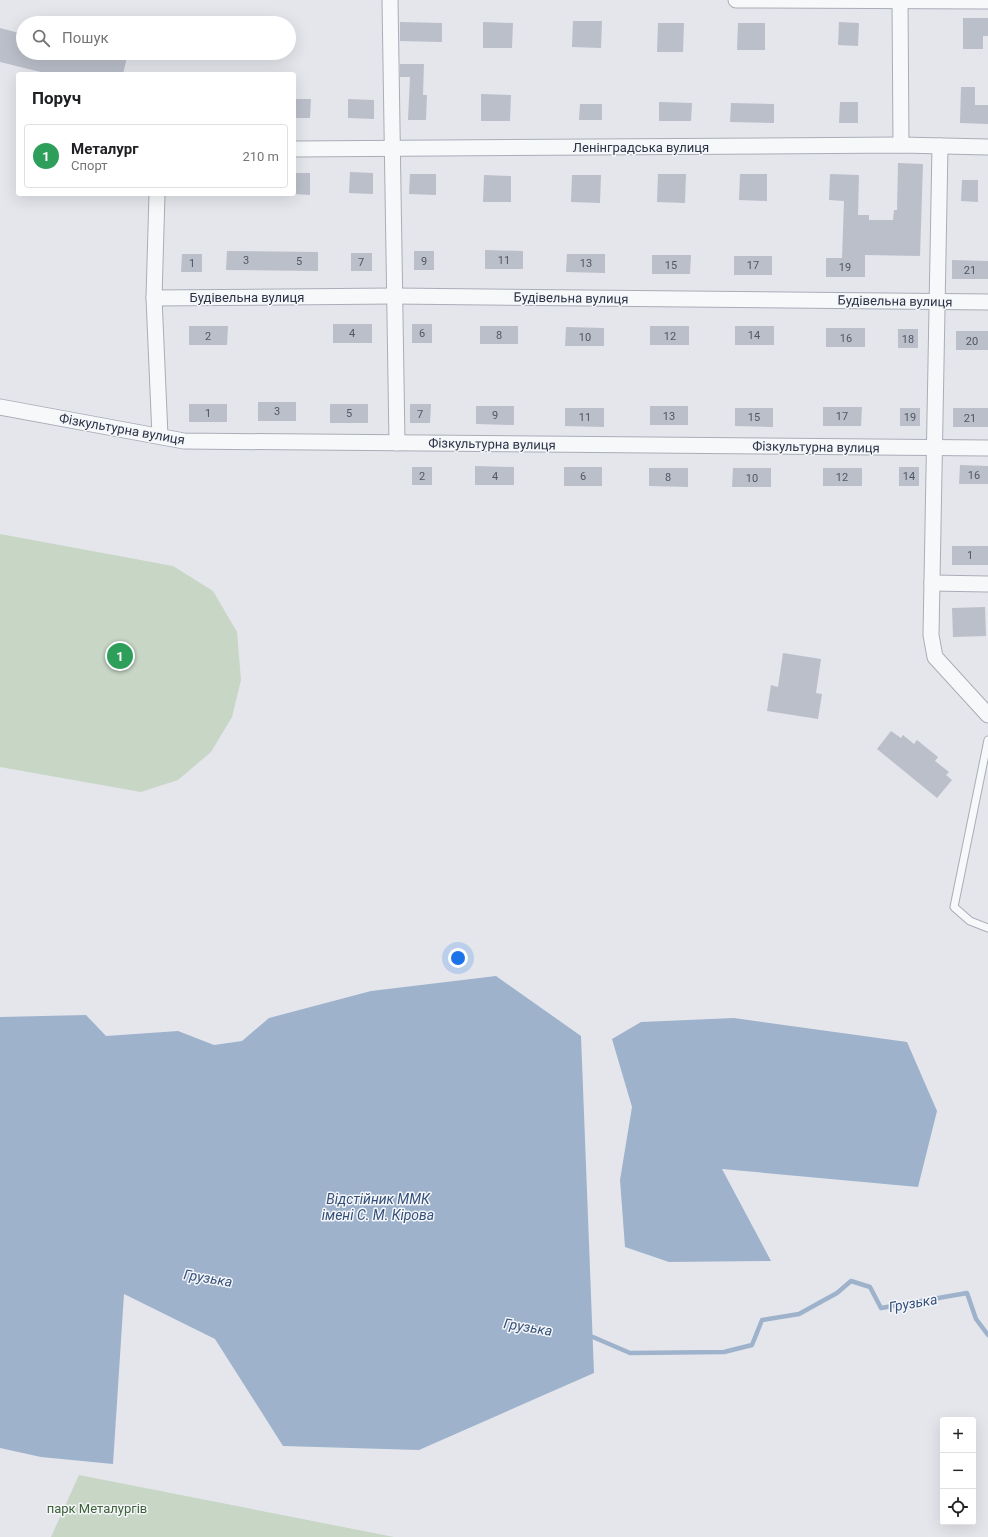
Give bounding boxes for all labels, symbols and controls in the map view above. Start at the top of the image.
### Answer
search box [16,16,296,60]
icon: search [30,27,52,49]
text: Пошук [62,29,109,47]
text: Поруч [32,88,81,108]
text: Металург [71,140,139,158]
street label: Ленінградська вулиця [573,140,709,155]
text: 1 [42,149,50,164]
text: 210 m [242,149,279,164]
text: Спорт [71,158,107,173]
house number: 3 [243,254,249,267]
house number: 11 [498,254,510,267]
house number: 5 [296,255,302,268]
house number: 9 [421,255,427,268]
house number: 7 [358,256,364,269]
house number: 1 [189,257,195,270]
house number: 13 [580,257,592,270]
house number: 15 [665,259,677,272]
house number: 17 [747,259,759,272]
house number: 19 [839,261,851,274]
house number: 21 [964,264,976,277]
street label: Будівельна вулиця [513,289,629,307]
street label: Будівельна вулиця [190,290,304,305]
street label: Будівельна вулиця [837,292,953,310]
house number: 4 [349,327,355,340]
house number: 6 [419,327,425,340]
house number: 8 [496,329,502,342]
house number: 14 [748,329,760,342]
house number: 2 [205,330,211,343]
house number: 12 [664,330,676,343]
house number: 10 [579,331,591,344]
house number: 16 [840,332,852,345]
house number: 18 [902,333,914,346]
house number: 20 [966,335,978,348]
house number: 3 [274,405,280,418]
house number: 1 [205,407,211,420]
house number: 5 [346,407,352,420]
house number: 7 [417,408,423,421]
house number: 9 [492,409,498,422]
house number: 13 [663,410,675,423]
house number: 17 [836,410,848,423]
street label: Фiзкультурна вулиця [58,411,186,447]
house number: 11 [579,411,591,424]
house number: 15 [748,411,760,424]
house number: 19 [904,411,916,424]
house number: 21 [964,412,976,425]
street label: Фiзкультурна вулиця [428,435,556,453]
street label: Фiзкультурна вулиця [752,438,880,456]
house number: 16 [968,469,980,482]
house number: 2 [419,470,425,483]
house number: 4 [492,470,498,483]
house number: 6 [580,470,586,483]
house number: 14 [903,470,915,483]
house number: 8 [665,471,671,484]
house number: 12 [836,471,848,484]
house number: 10 [746,472,758,485]
house number: 1 [967,549,973,562]
pin: 1 [107,641,133,671]
your location [448,948,468,968]
water label: Відстійник ММК імені С. М. Кірова [322,1191,434,1223]
water label: Грузька [182,1266,234,1290]
water label: Грузька [887,1291,939,1315]
water label: Грузька [502,1315,554,1339]
map controls [940,1417,976,1525]
button: + [940,1417,976,1453]
button: − [940,1453,976,1489]
button: locate [940,1489,976,1525]
park label: парк Металургів [47,1501,147,1516]

